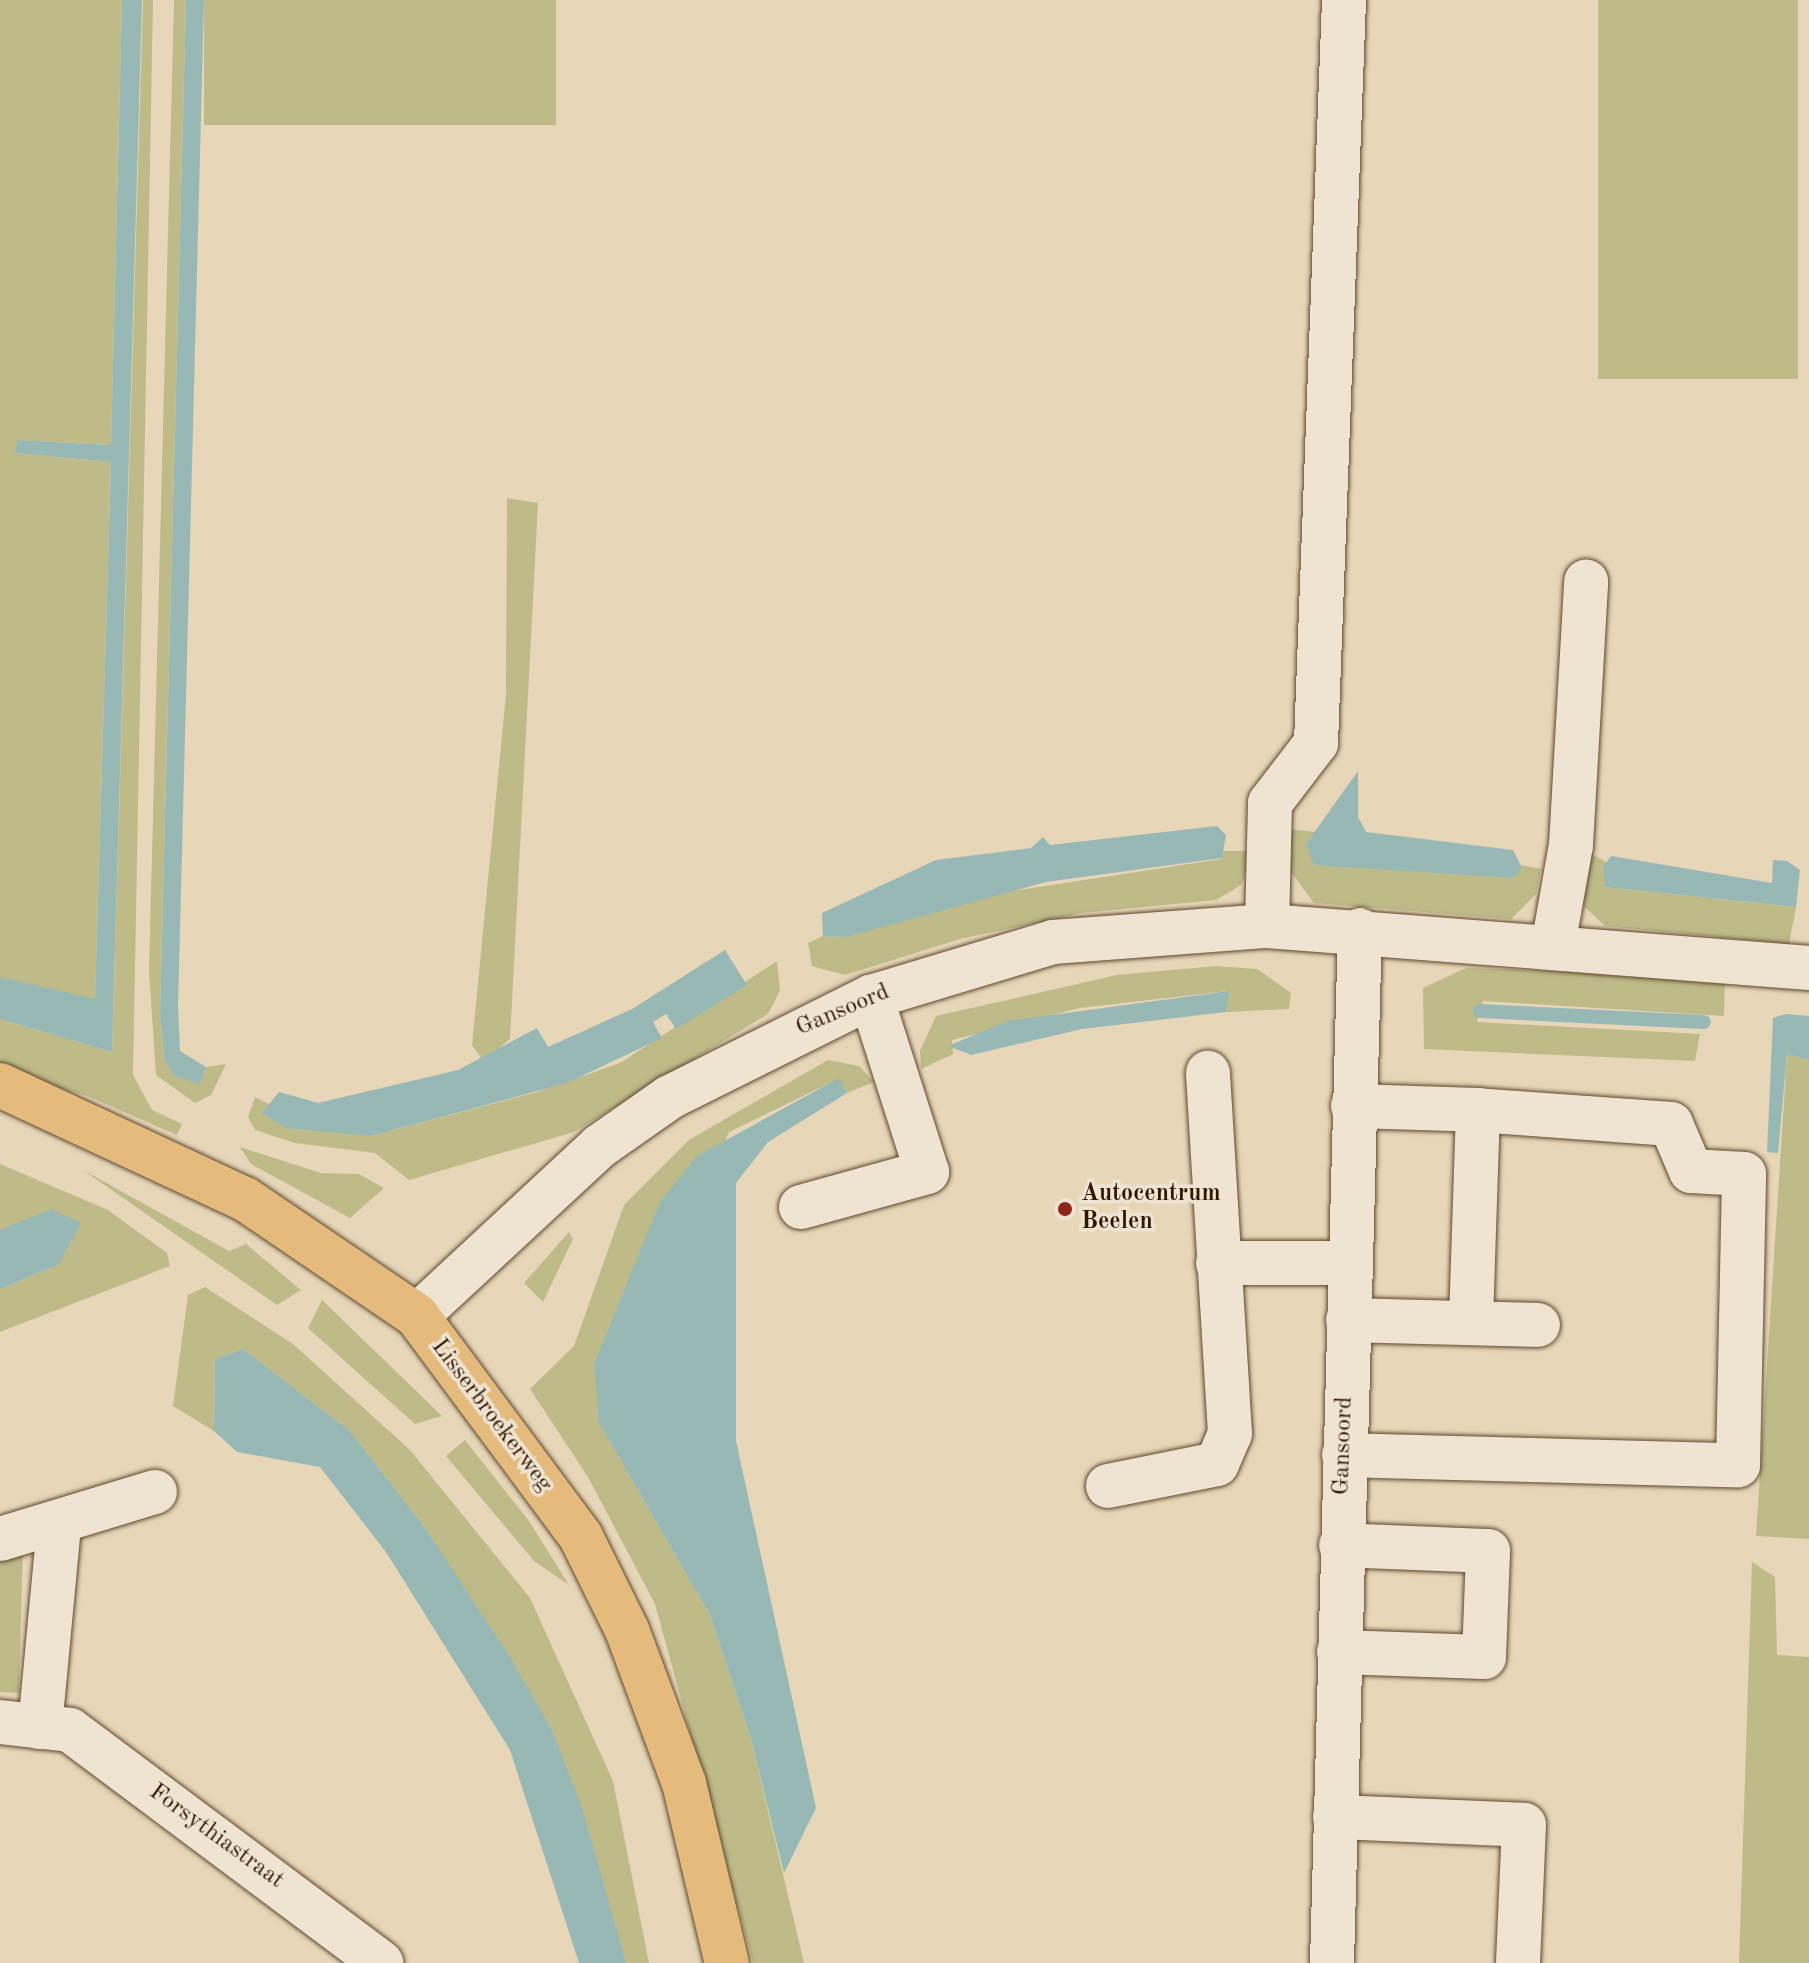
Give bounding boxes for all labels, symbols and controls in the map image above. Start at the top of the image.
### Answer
street label: Gansoord [792,978,894,1044]
place label: Autocentrum Beelen [1081,1181,1221,1237]
marker: Autocentrum Beelen [1056,1200,1074,1218]
street label: Lisserbroekerweg [424,1334,558,1498]
street label: Gansoord [1328,1396,1360,1496]
street label: Forsythiastraat [143,1778,289,1896]

